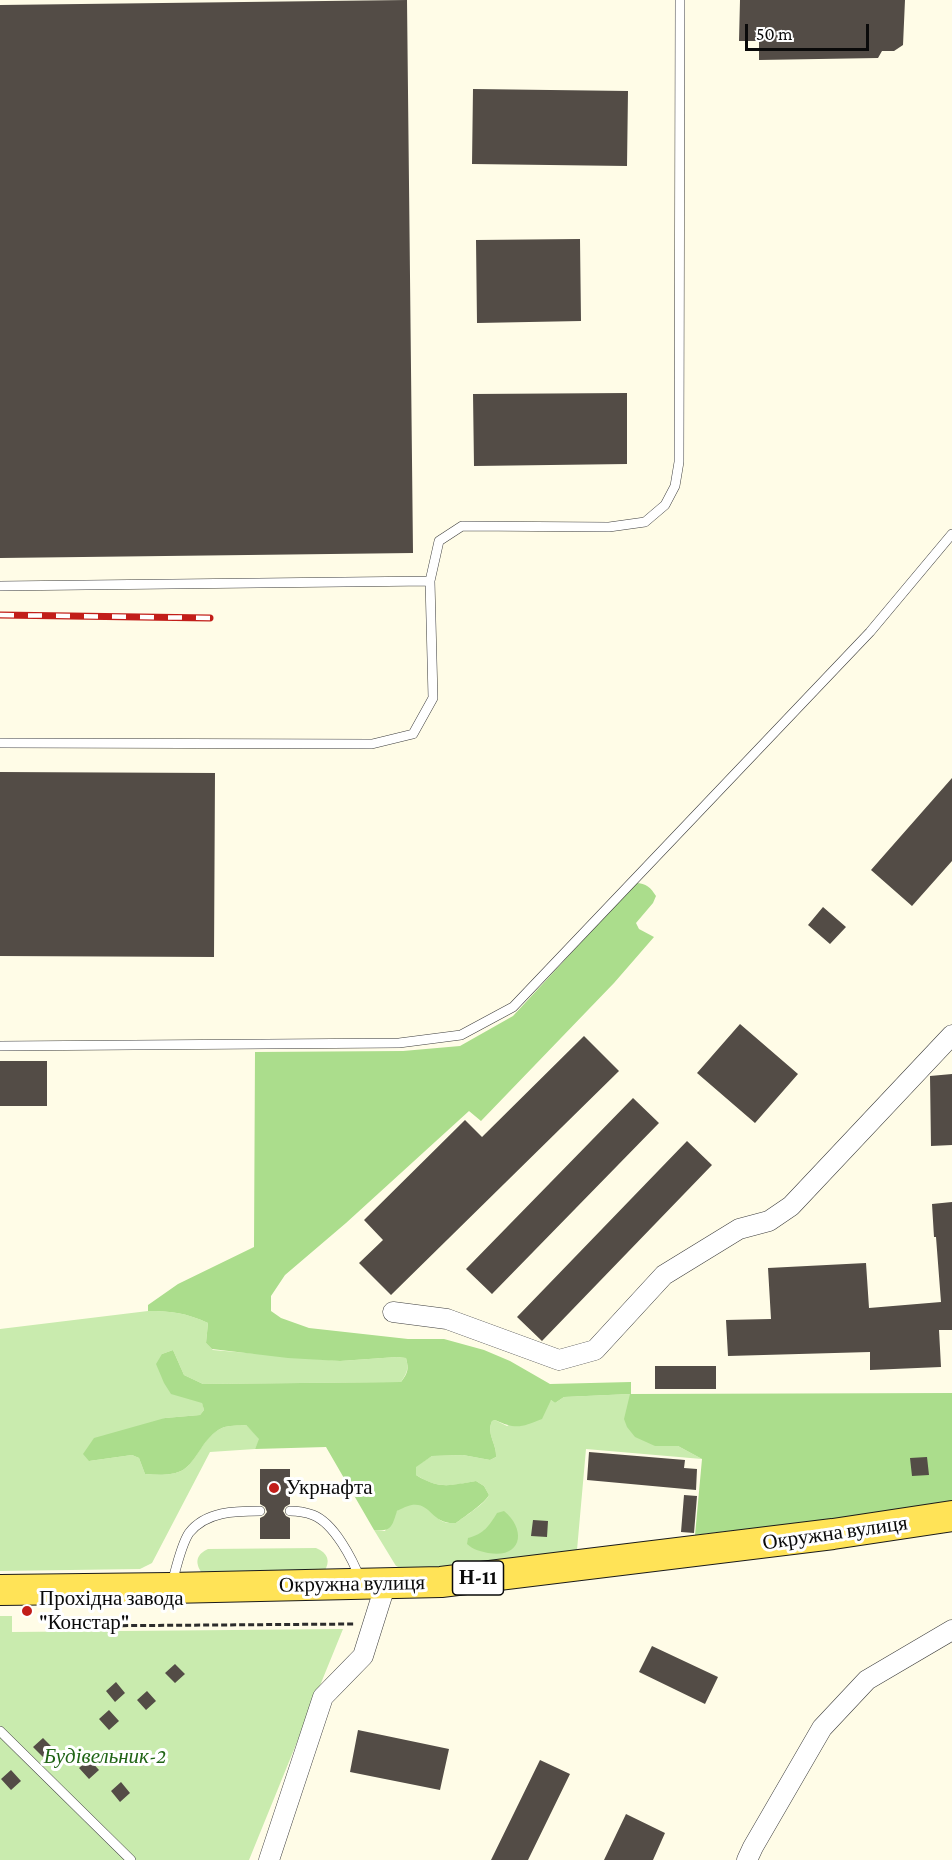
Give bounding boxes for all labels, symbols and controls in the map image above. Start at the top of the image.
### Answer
scale bar [748,12,872,50]
text: 50 m [756,24,793,44]
place label: Укрнафта [286,1475,373,1501]
marker: Укрнафта [267,1481,281,1495]
street label: Окружна вулиця [761,1510,909,1556]
road number: Н-11 [452,1561,504,1595]
street label: Окружна вулиця [279,1570,425,1598]
place label: Прохідна завода "Констар" [39,1586,183,1636]
marker: Прохідна завода "Констар" [20,1604,34,1618]
park label: Будівельник-2 [44,1744,166,1770]

